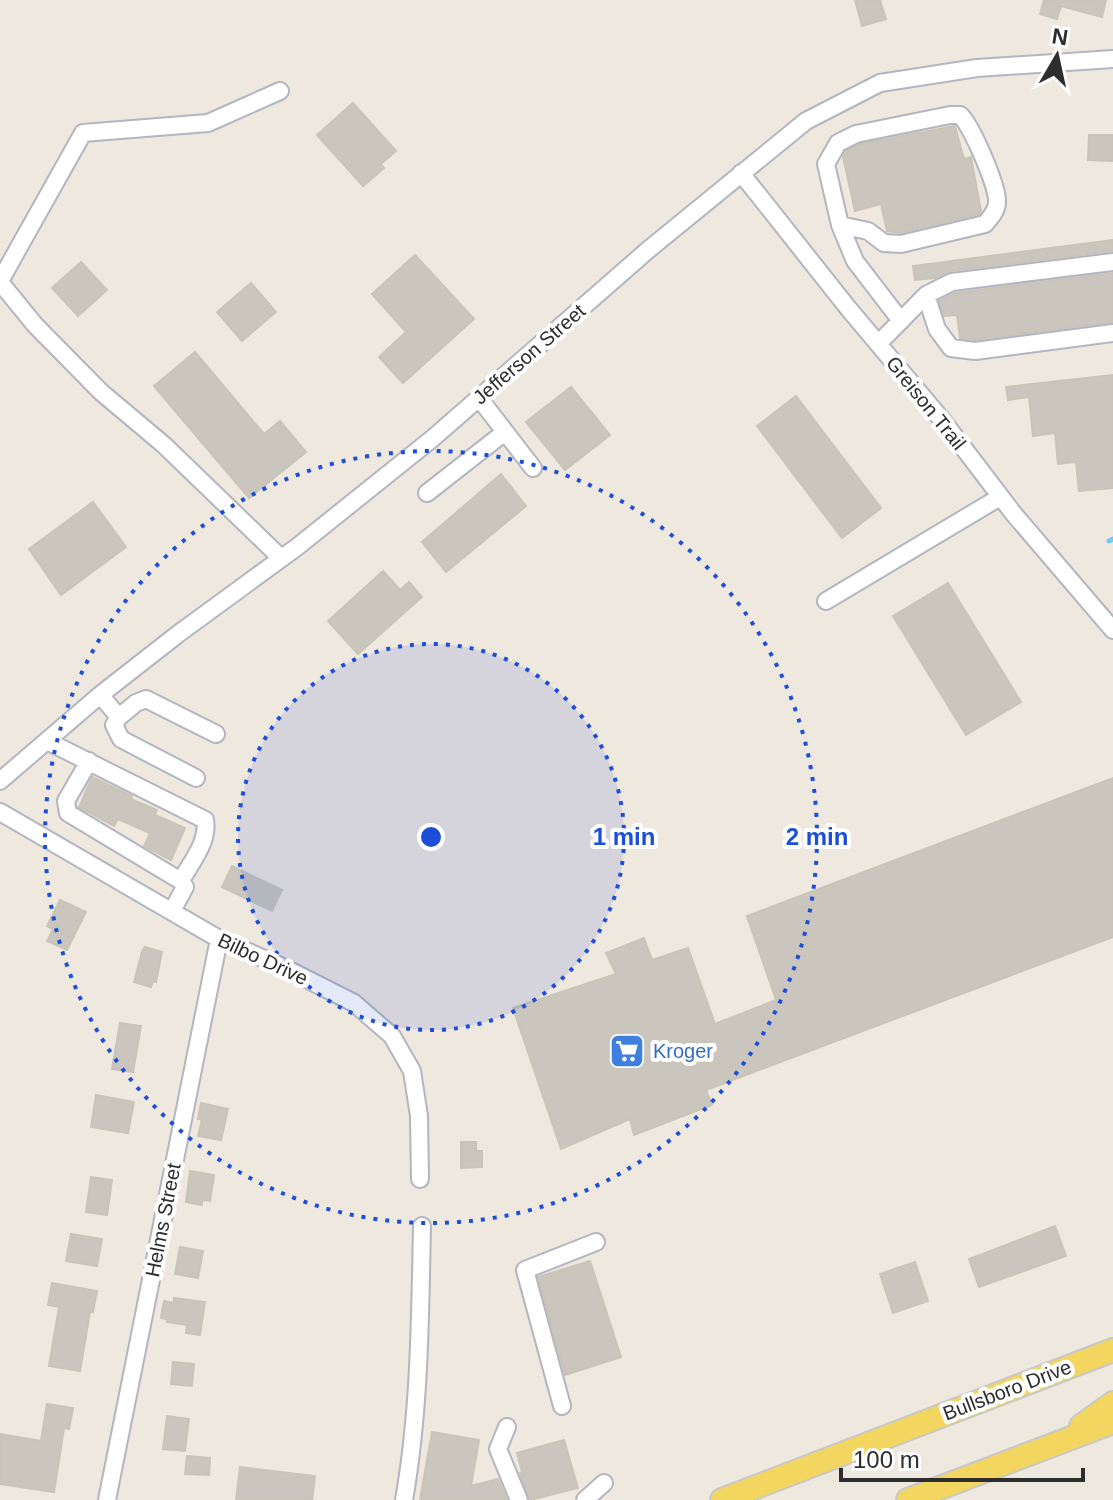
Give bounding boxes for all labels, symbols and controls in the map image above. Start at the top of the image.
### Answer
north arrow [1017,16,1097,96]
text: N [1050,23,1070,50]
street label: Jefferson Street [469,299,590,408]
street label: Greison Trail [882,352,970,454]
centre of rings [417,823,445,851]
text: 1 min [593,823,655,850]
text: 2 min [786,823,848,850]
street label: Bilbo Drive [215,929,311,989]
supermarket icon: Kroger [608,1032,646,1070]
place label: Kroger [653,1040,713,1062]
street label: Helms Street [141,1161,185,1279]
street label: Bullsboro Drive [940,1355,1074,1425]
scale bar [841,1432,1083,1482]
text: 100 m [853,1446,920,1473]

